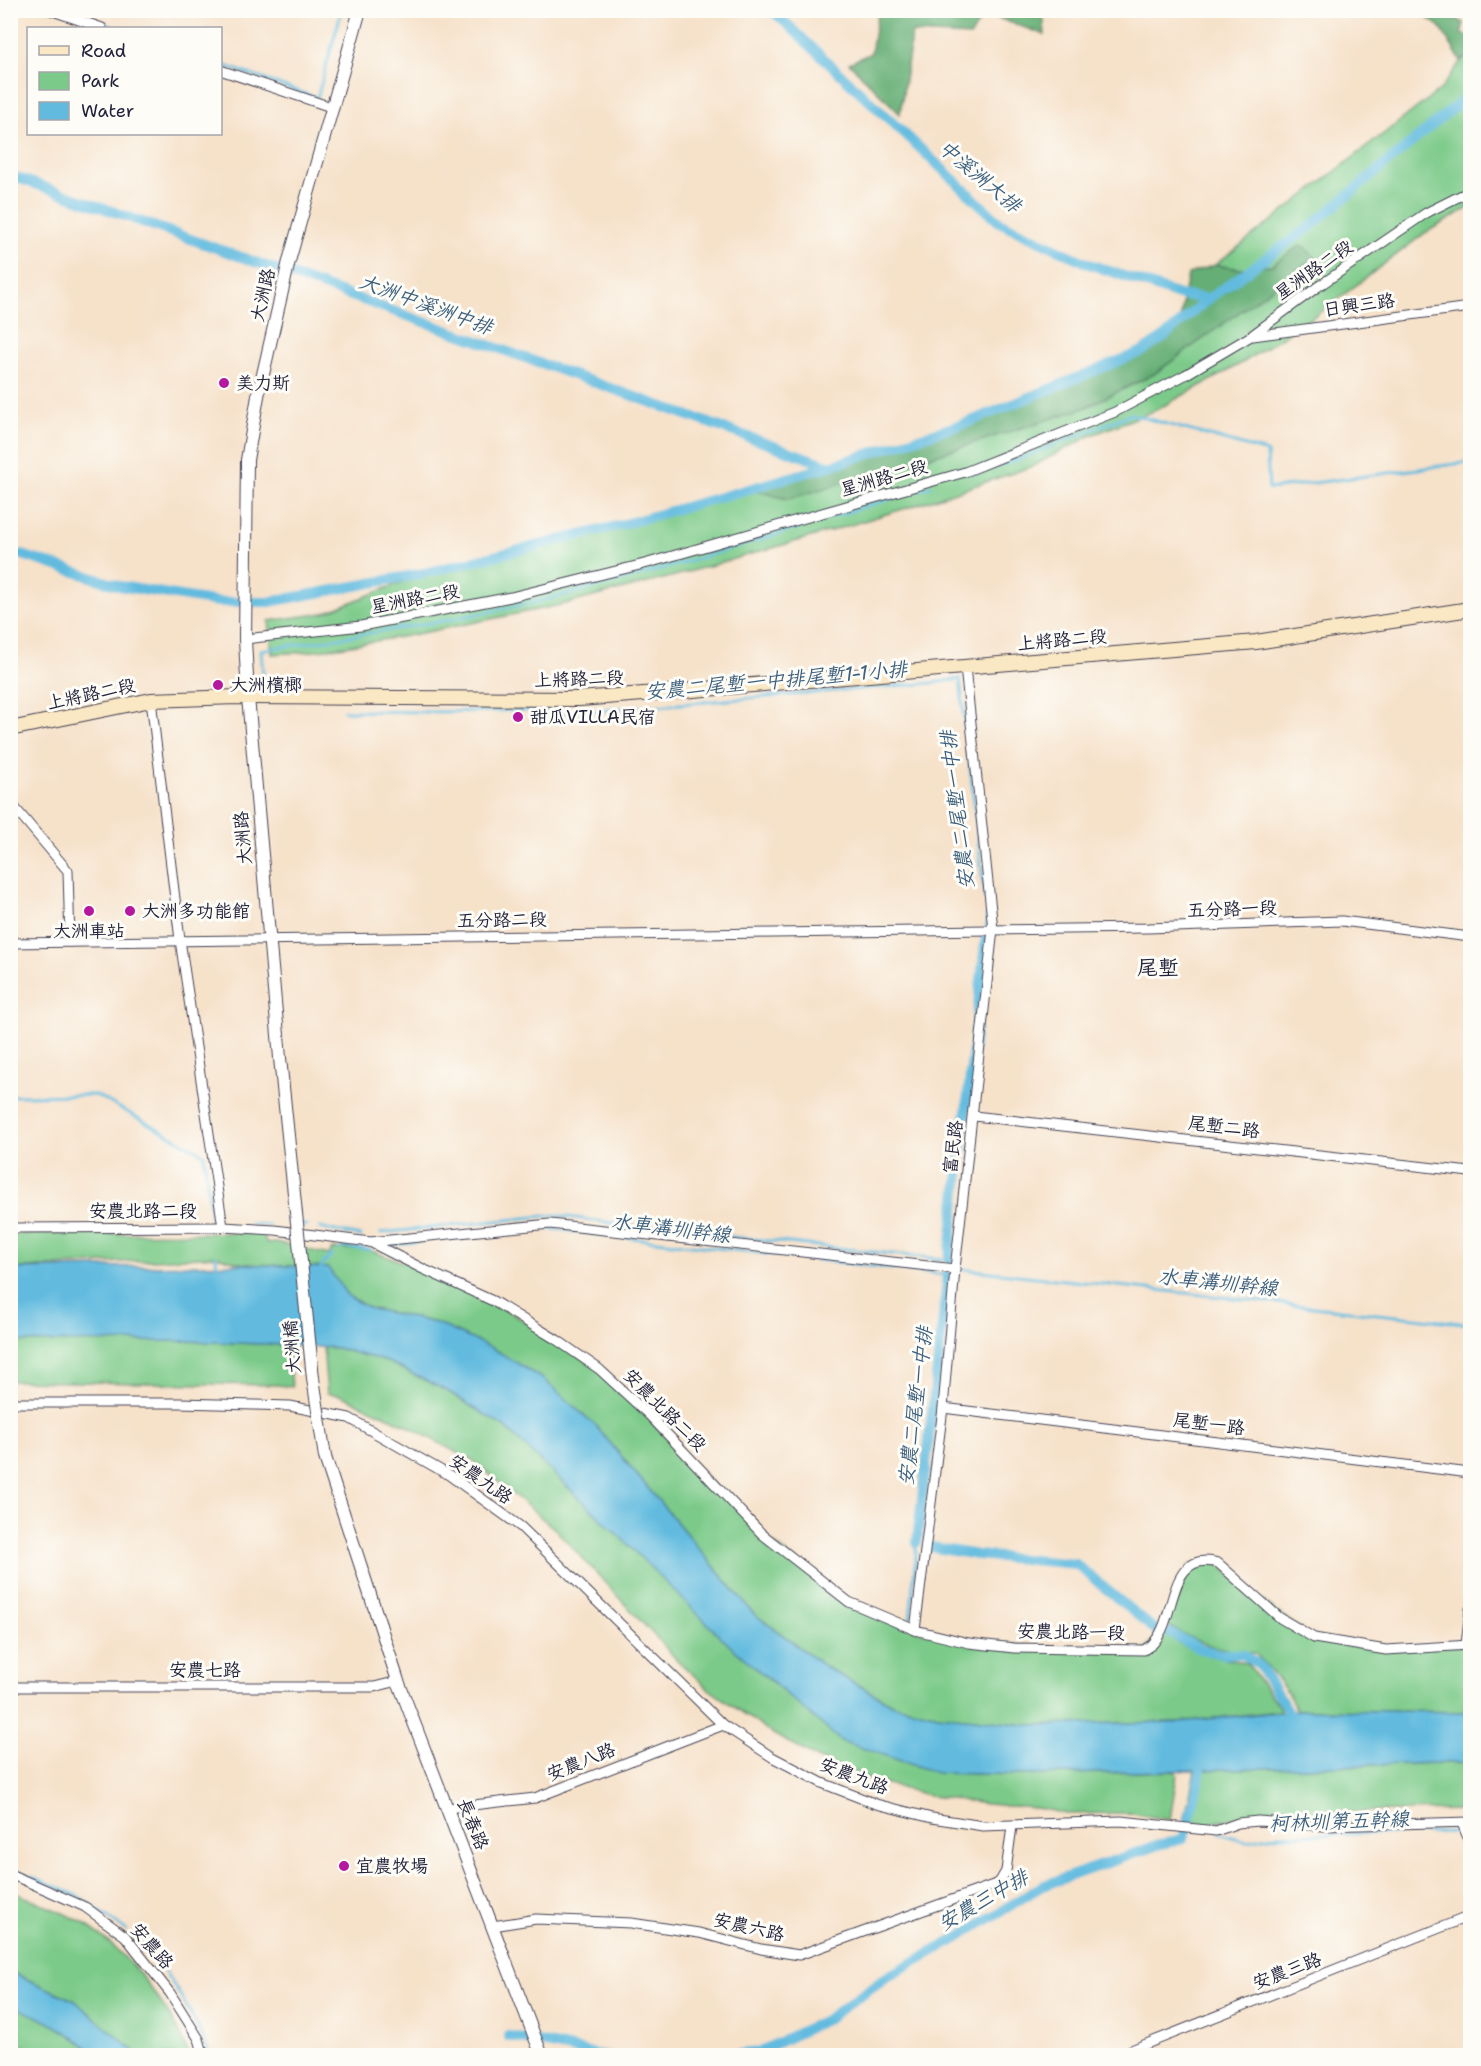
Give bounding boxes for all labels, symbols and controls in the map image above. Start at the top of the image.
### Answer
legend [27,27,222,135]
text: Road [81,39,126,63]
text: Park [81,69,120,93]
text: Water [81,99,134,123]
water label: 中溪洲大排 [933,134,1028,219]
street label: 星洲路二段 [1270,234,1358,306]
street label: 大洲路 [245,266,281,324]
water label: 大洲中溪洲中排 [356,268,498,341]
street label: 日興三路 [1322,288,1396,322]
place label: 美力斯 [236,371,290,395]
marker: 美力斯 [217,376,231,390]
street label: 星洲路二段 [837,454,931,502]
street label: 星洲路二段 [369,579,461,619]
street label: 上將路二段 [1016,624,1108,656]
water label: 安農二尾塹一中排尾塹1-1小排 [644,655,910,704]
street label: 上將路二段 [534,665,624,693]
street label: 上將路二段 [44,673,138,715]
place label: 大洲檳榔 [230,673,302,697]
marker: 大洲檳榔 [211,678,225,692]
place label: 甜瓜VILLA民宿 [530,705,656,729]
marker: 甜瓜VILLA民宿 [511,710,525,724]
water label: 安農二尾塹一中排 [934,727,980,891]
street label: 大洲路 [229,810,257,866]
street label: 五分路一段 [1187,895,1277,923]
place label: 大洲多功能館 [142,899,250,923]
marker: 大洲車站 [82,904,96,918]
marker: 大洲多功能館 [123,904,137,918]
street label: 五分路二段 [457,907,547,933]
place label: 大洲車站 [53,919,125,943]
district label: 尾塹 [1137,954,1179,982]
street label: 尾塹二路 [1187,1111,1261,1143]
street label: 富民路 [938,1119,968,1175]
street label: 安農北路二段 [89,1199,197,1223]
water label: 水車溝圳幹線 [610,1208,733,1248]
water label: 水車溝圳幹線 [1157,1263,1280,1301]
street label: 大洲橋 [278,1319,306,1375]
water label: 安農二尾塹一中排 [892,1323,938,1487]
street label: 安農北路二段 [618,1363,712,1457]
street label: 尾塹一路 [1172,1408,1246,1440]
street label: 安農九路 [445,1449,517,1509]
street label: 安農北路一段 [1017,1619,1125,1645]
street label: 安農七路 [169,1658,241,1682]
street label: 安農八路 [543,1737,619,1787]
street label: 安農九路 [816,1752,892,1800]
street label: 長春路 [452,1794,494,1854]
water label: 柯林圳第五幹線 [1269,1806,1410,1836]
place label: 宜農牧場 [356,1854,428,1878]
marker: 宜農牧場 [337,1859,351,1873]
water label: 安農三中排 [933,1863,1035,1936]
street label: 安農六路 [711,1907,787,1947]
street label: 安農路 [125,1918,179,1974]
street label: 安農三路 [1249,1947,1325,1995]

